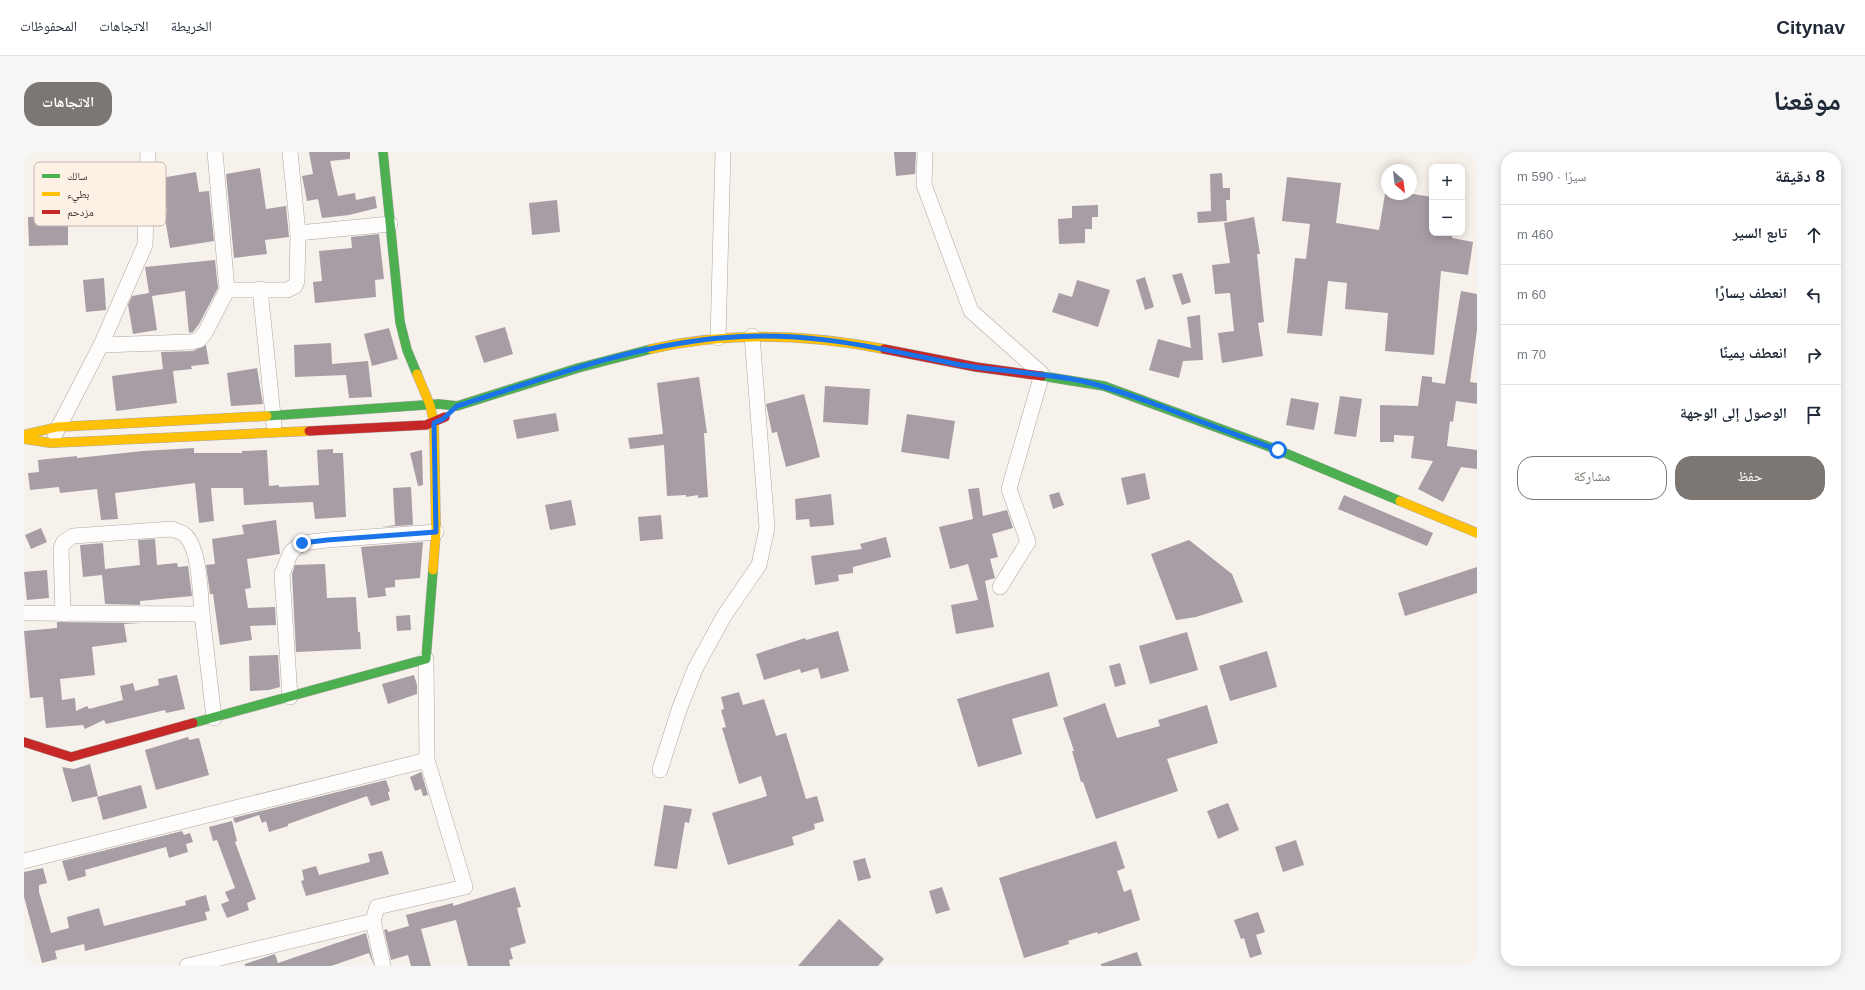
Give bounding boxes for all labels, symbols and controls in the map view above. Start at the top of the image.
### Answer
text: Citynav [1776,17,1845,38]
text: المحفوظات [20,18,77,34]
text: الاتجاهات [99,18,149,34]
text: الخريطة [171,18,212,34]
button: الاتجاهات [24,82,112,126]
text: موقعنا [1773,85,1841,116]
legend [34,162,166,226]
north arrow [1381,164,1417,200]
map controls [1429,164,1465,236]
button: + [1429,164,1465,200]
text: 8 دقيقة [1775,167,1825,186]
text: سيرًا · 590 m [1517,169,1586,184]
text: سالك [67,170,87,182]
text: بطيء [67,188,89,203]
button: − [1429,200,1465,236]
text: مزدحم [67,206,94,220]
text: تابع السير [1733,224,1787,241]
icon: ahead [1803,224,1825,246]
text: 460 m [1517,227,1553,242]
text: انعطف يسارًا [1715,284,1787,301]
icon: left [1803,284,1825,306]
text: 60 m [1517,287,1546,302]
text: انعطف يمينًا [1719,344,1787,361]
icon: right [1803,344,1825,366]
text: 70 m [1517,347,1546,362]
text: الوصول إلى الوجهة [1680,404,1787,421]
icon: arrive [1803,404,1825,426]
route start [1269,441,1287,459]
button: مشاركة [1517,456,1667,500]
button: حفظ [1675,456,1825,500]
route end [293,534,311,552]

